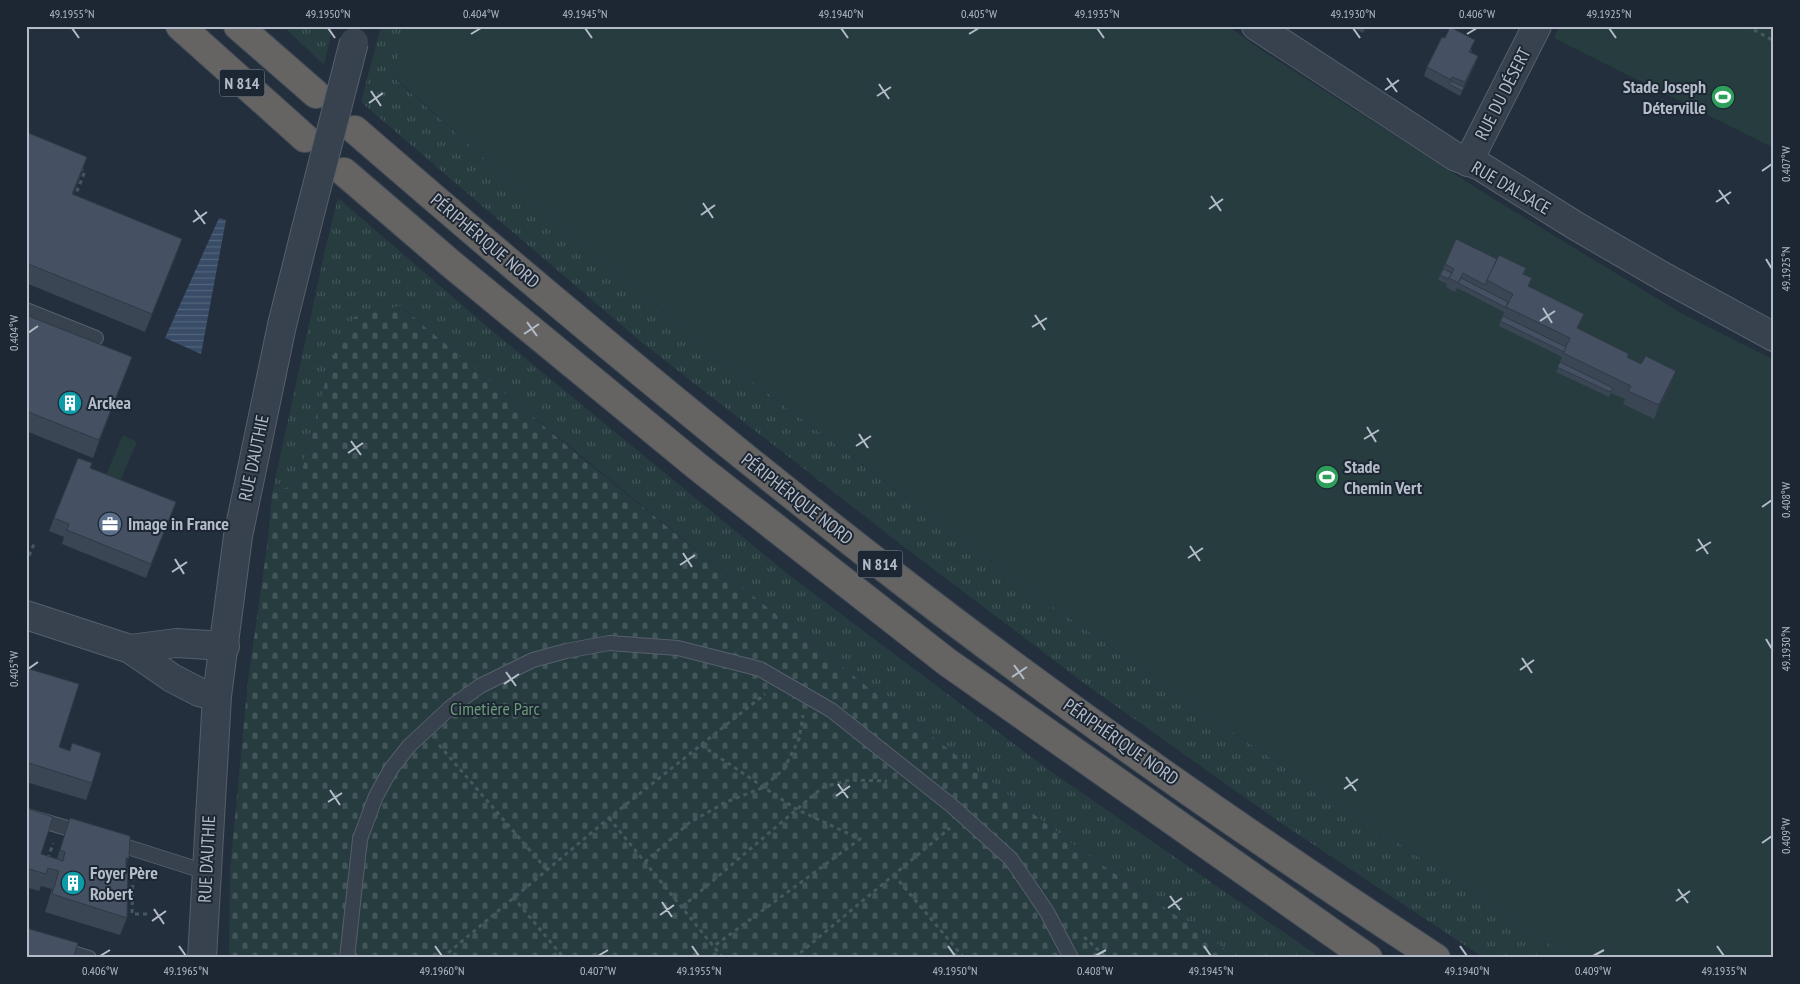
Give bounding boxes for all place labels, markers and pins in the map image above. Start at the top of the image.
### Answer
place label: Stade Joseph Déterville [1623,75,1706,119]
sports icon: Stade Joseph Déterville [1710,84,1736,110]
building icon: Arckea [57,390,83,416]
place label: Arckea [87,391,131,414]
place label: Stade Chemin Vert [1344,455,1423,499]
sports icon: Stade Chemin Vert [1314,464,1340,490]
office icon: Image in France [97,511,123,537]
place label: Image in France [128,512,229,535]
place label: Foyer Père Robert [90,861,158,905]
building icon: Foyer Père Robert [60,870,86,896]

